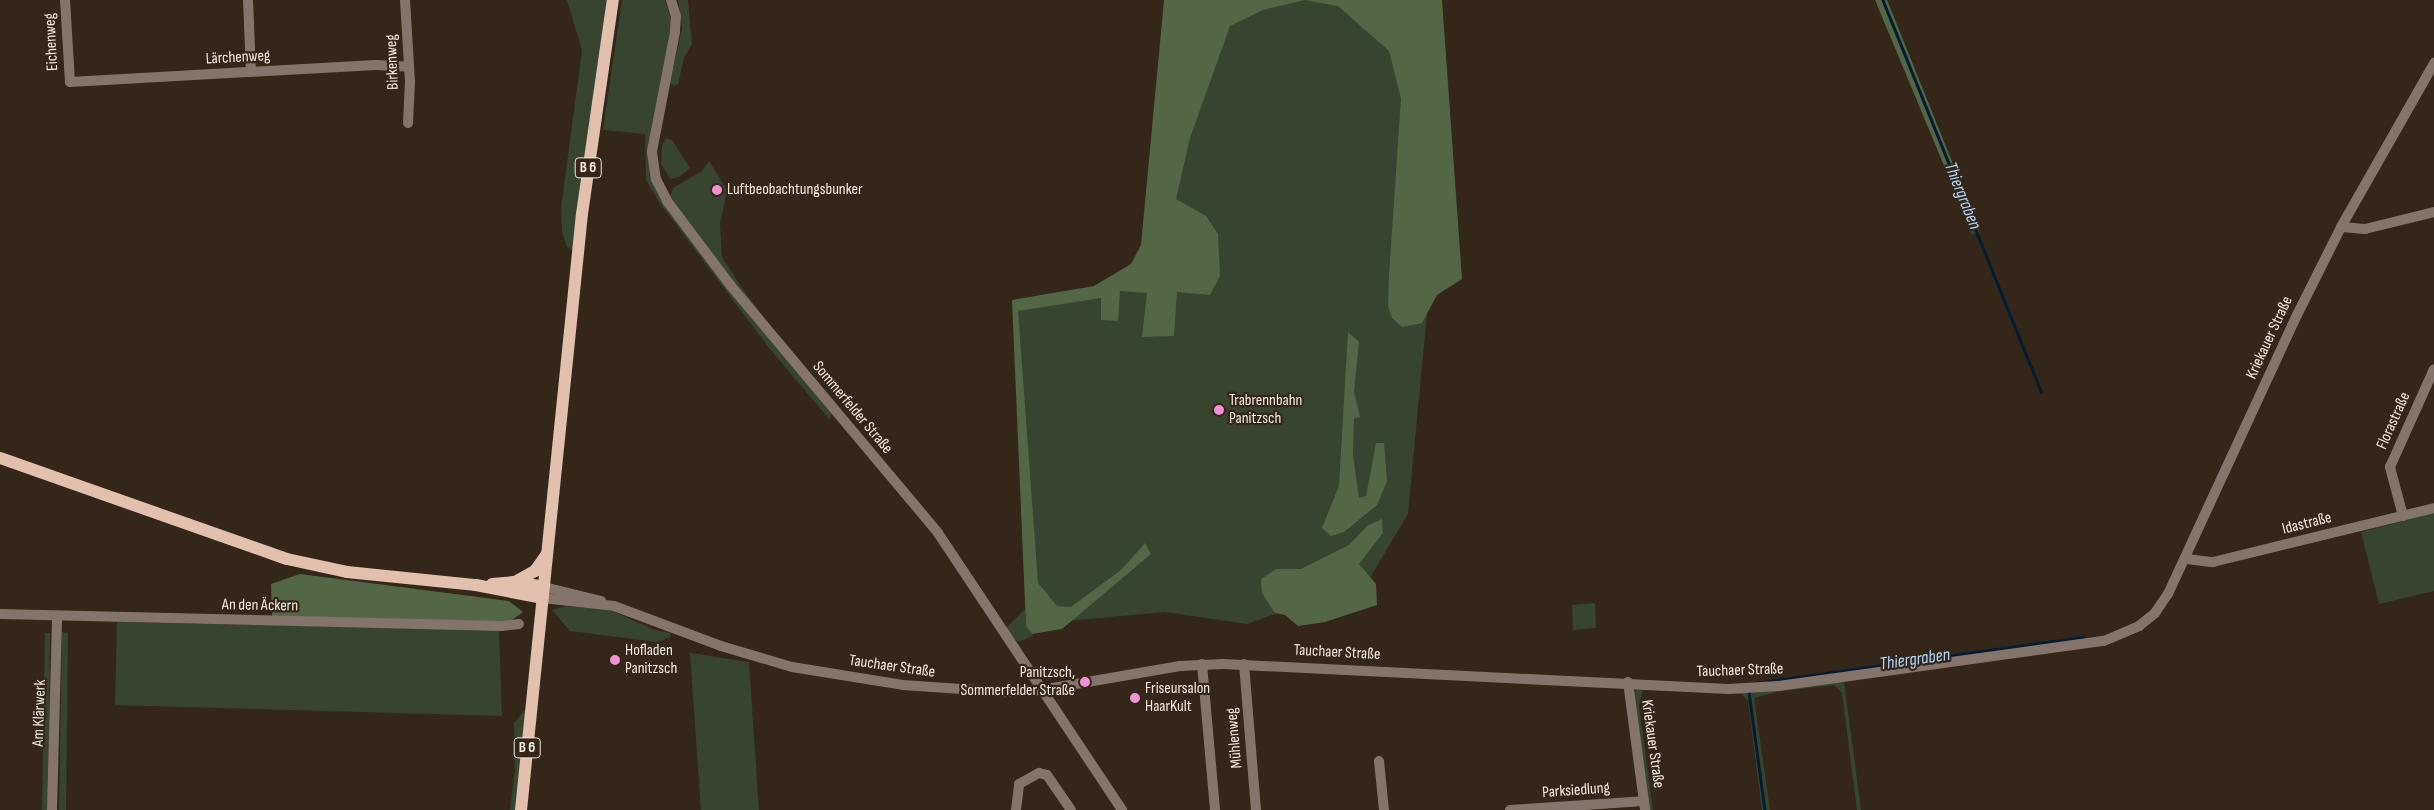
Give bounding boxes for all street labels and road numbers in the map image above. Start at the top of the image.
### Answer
street label: Eichenweg [41,13,63,71]
street label: Birkenweg [382,34,404,90]
street label: Lärchenweg [205,47,271,69]
road number: B 6 [574,156,602,180]
street label: Kriekauer Straße [2242,294,2298,382]
street label: Sommerfelder Straße [808,358,896,458]
street label: Florastraße [2373,389,2415,453]
street label: Idastraße [2280,509,2334,539]
street label: An den Äckern [222,596,298,616]
street label: Tauchaer Straße [1293,641,1381,665]
street label: Tauchaer Straße [848,651,936,683]
street label: Tauchaer Straße [1696,660,1784,682]
street label: Am Klärwerk [29,679,51,747]
street label: Kriekauer Straße [1636,699,1668,789]
street label: Mühlenweg [1223,707,1247,769]
road number: B 6 [513,736,541,760]
street label: Parksiedlung [1541,779,1611,803]

